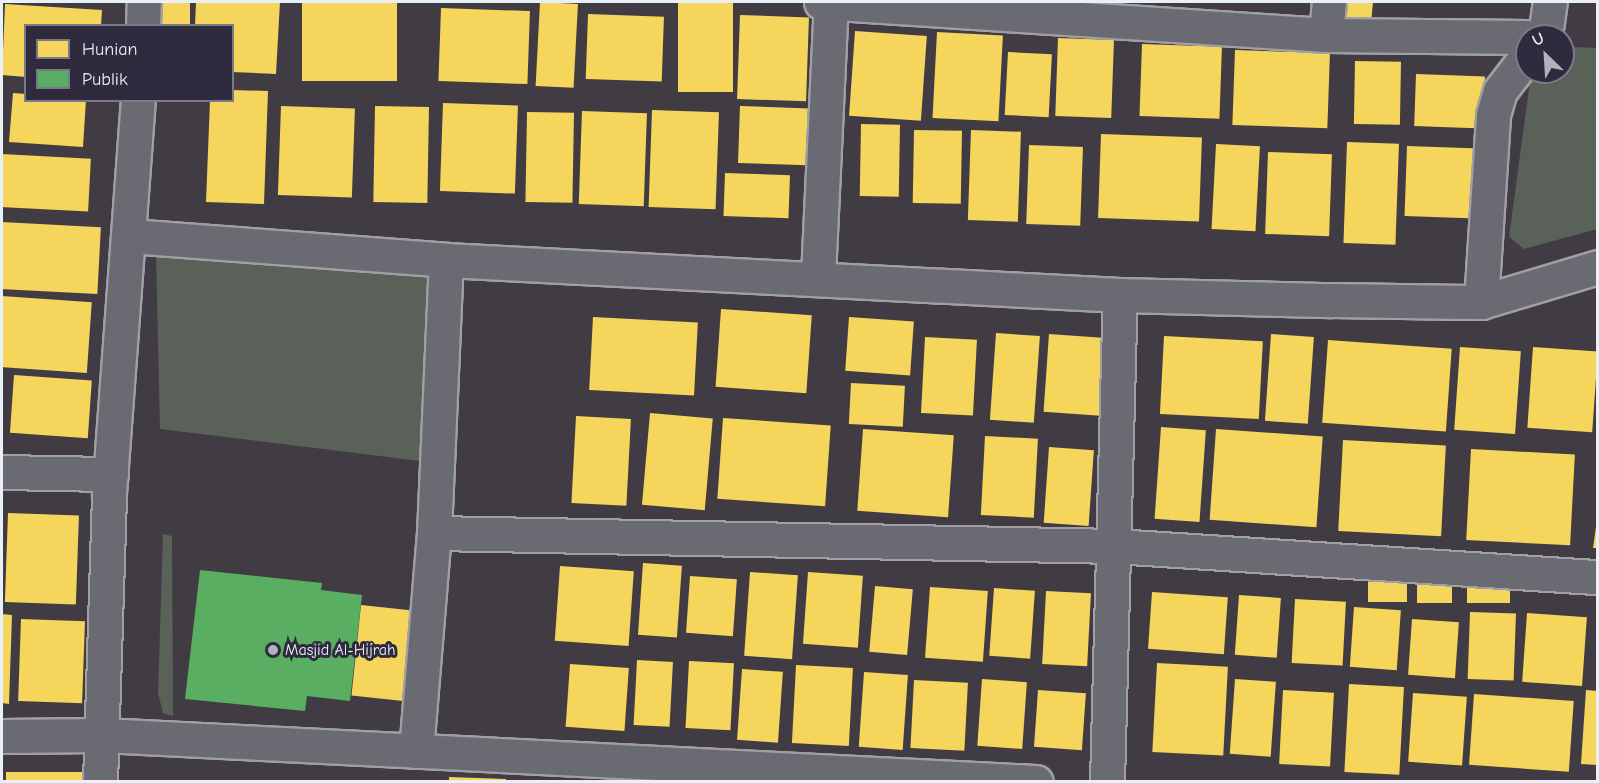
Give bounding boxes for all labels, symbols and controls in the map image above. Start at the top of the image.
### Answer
legend [24,24,234,102]
north arrow [1515,24,1575,84]
text: U [1530,29,1547,50]
text: Hunian [82,39,138,60]
text: Publik [82,69,128,90]
place label: Masjid Al-Hijrah [285,640,396,660]
marker: Masjid Al-Hijrah [266,643,280,657]

